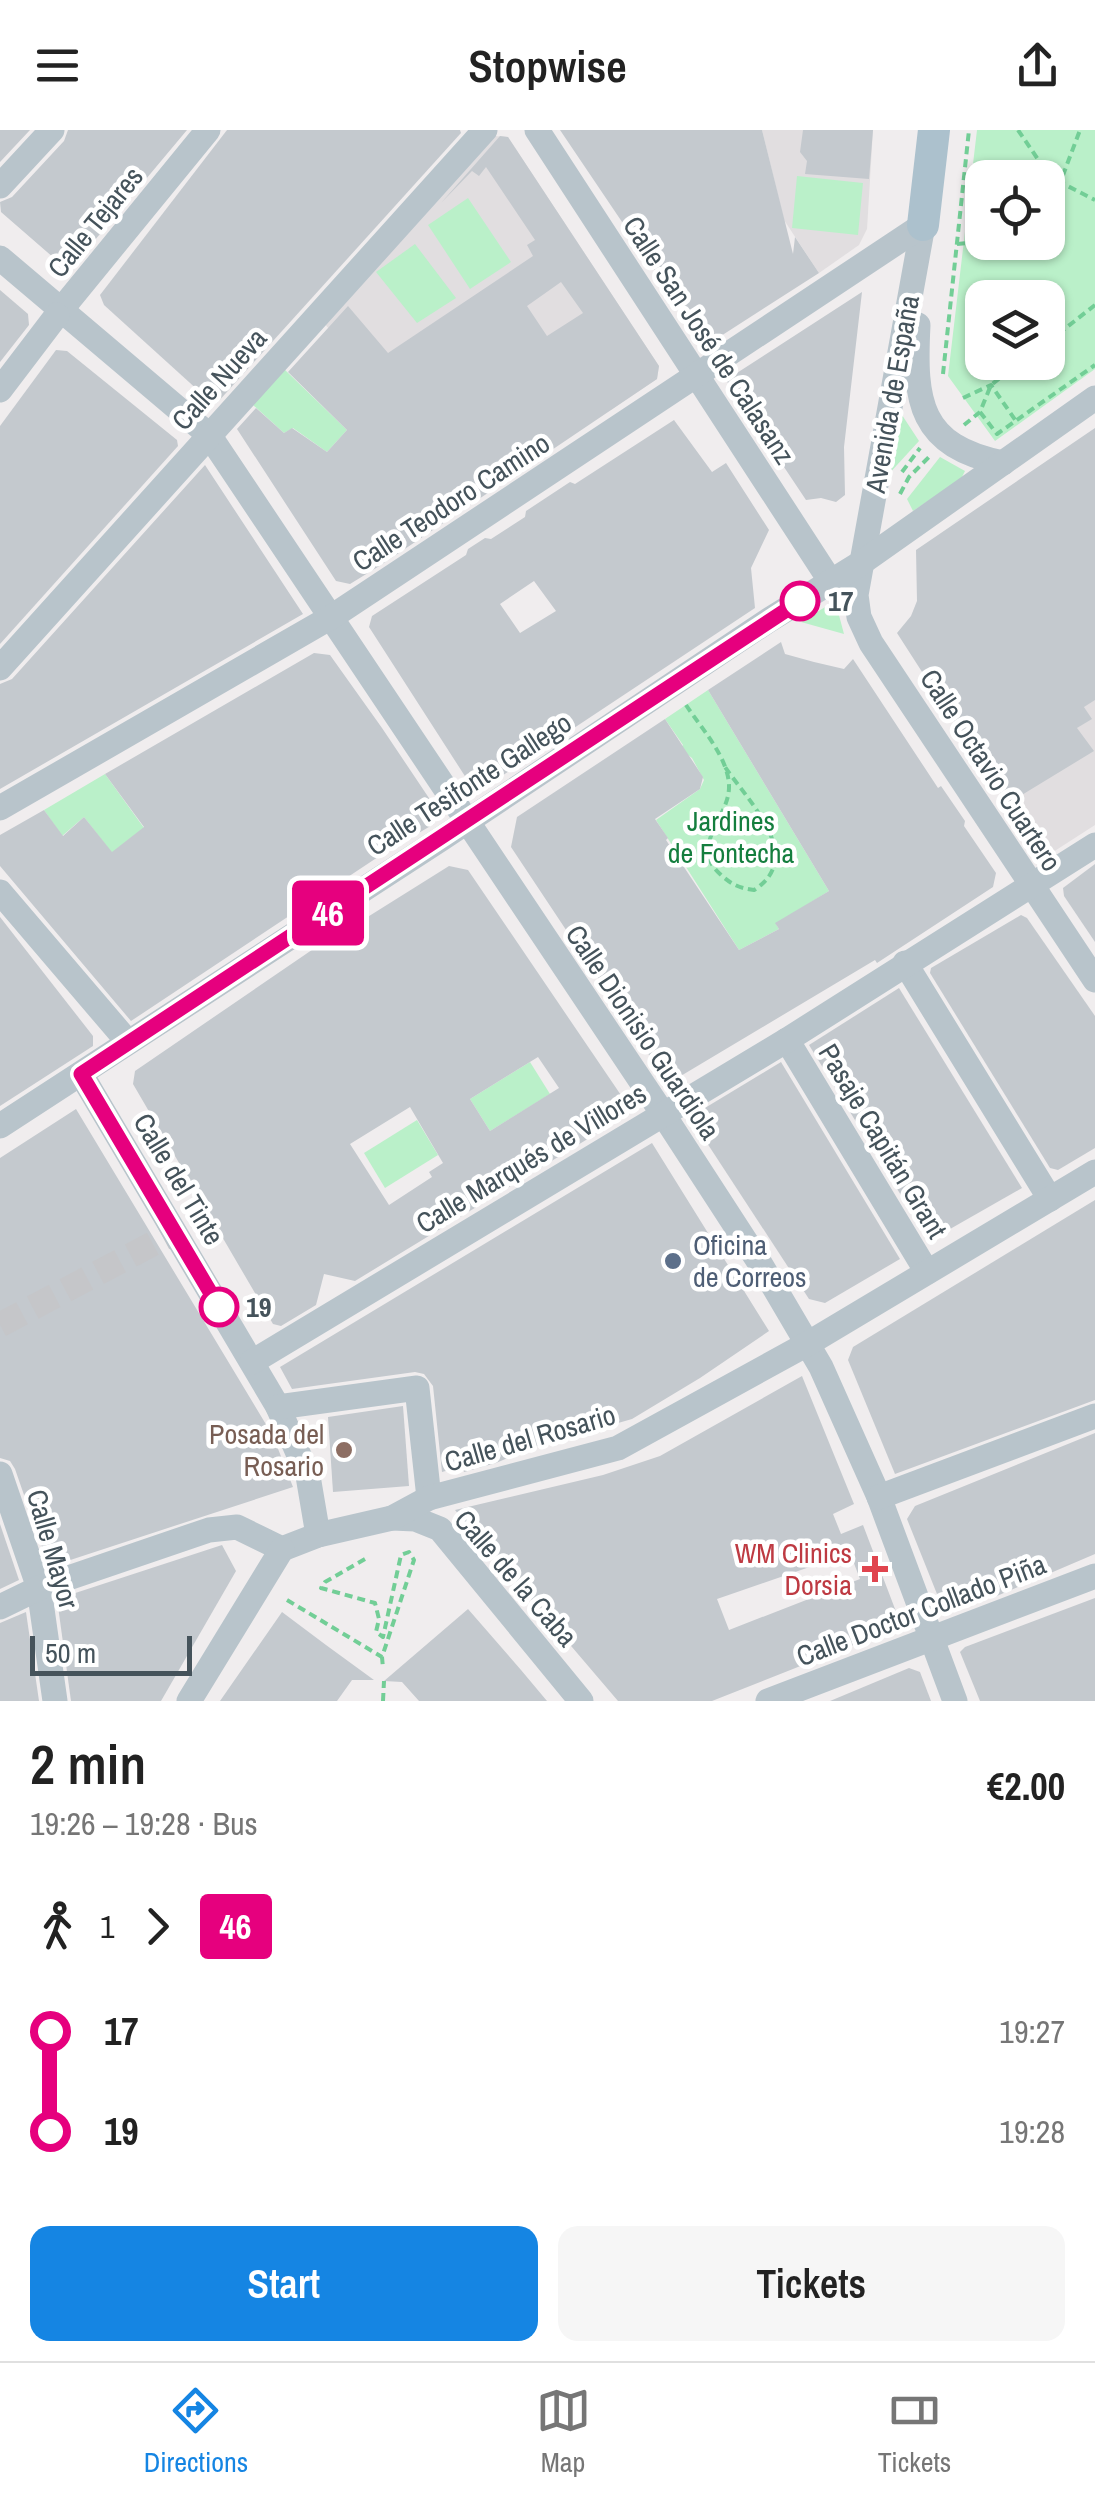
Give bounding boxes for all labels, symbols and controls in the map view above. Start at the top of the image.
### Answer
text: Stopwise [468,35,627,96]
icon: menu [30,38,85,93]
icon: share [1010,38,1065,93]
street label: Calle Tejares [39,159,151,285]
map controls [965,160,1065,380]
button: locate [965,160,1065,260]
street label: Calle San José de Calasanz [615,209,803,471]
button: layers [965,280,1065,380]
street label: Avenida de España [856,292,928,497]
street label: Calle Nueva [163,320,275,438]
street label: Calle Teodoro Camino [345,424,557,580]
marker: 17 [781,582,819,620]
place label: 17 [828,582,854,620]
street label: Calle Octavio Cuartero [911,662,1071,878]
street label: Calle Tesifonte Gallego [359,704,579,864]
park label: Jardines de Fontecha [668,802,794,872]
line badge: 46 [283,880,373,946]
text: 46 [312,890,344,937]
street label: Calle Dionisio Guardiola [557,917,729,1147]
street label: Pasaje Capitán Grant [810,1037,956,1245]
street label: Calle Marqués de Villores [409,1074,653,1242]
street label: Calle del Tinte [125,1106,233,1252]
place label: Oficina de Correos [693,1226,807,1296]
marker: Oficina de Correos [662,1250,684,1272]
marker: 19 [200,1288,238,1326]
place label: 19 [246,1288,272,1326]
street label: Calle del Rosario [440,1395,620,1481]
place label: Posada del Rosario [209,1415,324,1485]
marker: Posada del Rosario [333,1439,355,1461]
street label: Calle Mayor [18,1485,88,1613]
street label: Calle de la Caba [446,1501,586,1655]
place label: WM Clinics Dorsia [735,1534,852,1604]
street label: Calle Doctor Collado Piña [791,1545,1051,1675]
marker: WM Clinics Dorsia [862,1556,888,1582]
scale bar [30,1631,192,1676]
text: 50 m [45,1634,96,1672]
text: 2 min [30,1727,146,1801]
text: €2.00 [987,1761,1065,1812]
text: 19:26 – 19:28 · Bus [30,1802,258,1845]
icon: walk [30,1899,85,1954]
icon: forward [130,1899,185,1954]
text: 46 [220,1903,252,1950]
text: 1 [100,1905,115,1948]
text: 17 [104,2006,139,2057]
text: 19:27 [999,2010,1065,2053]
text: 19 [104,2106,139,2157]
text: 19:28 [999,2110,1065,2153]
button: Start [30,2226,538,2341]
button: Tickets [558,2226,1065,2341]
tab: Directions [144,2383,248,2481]
tab: Map [536,2383,591,2481]
tab: Tickets [878,2383,951,2481]

